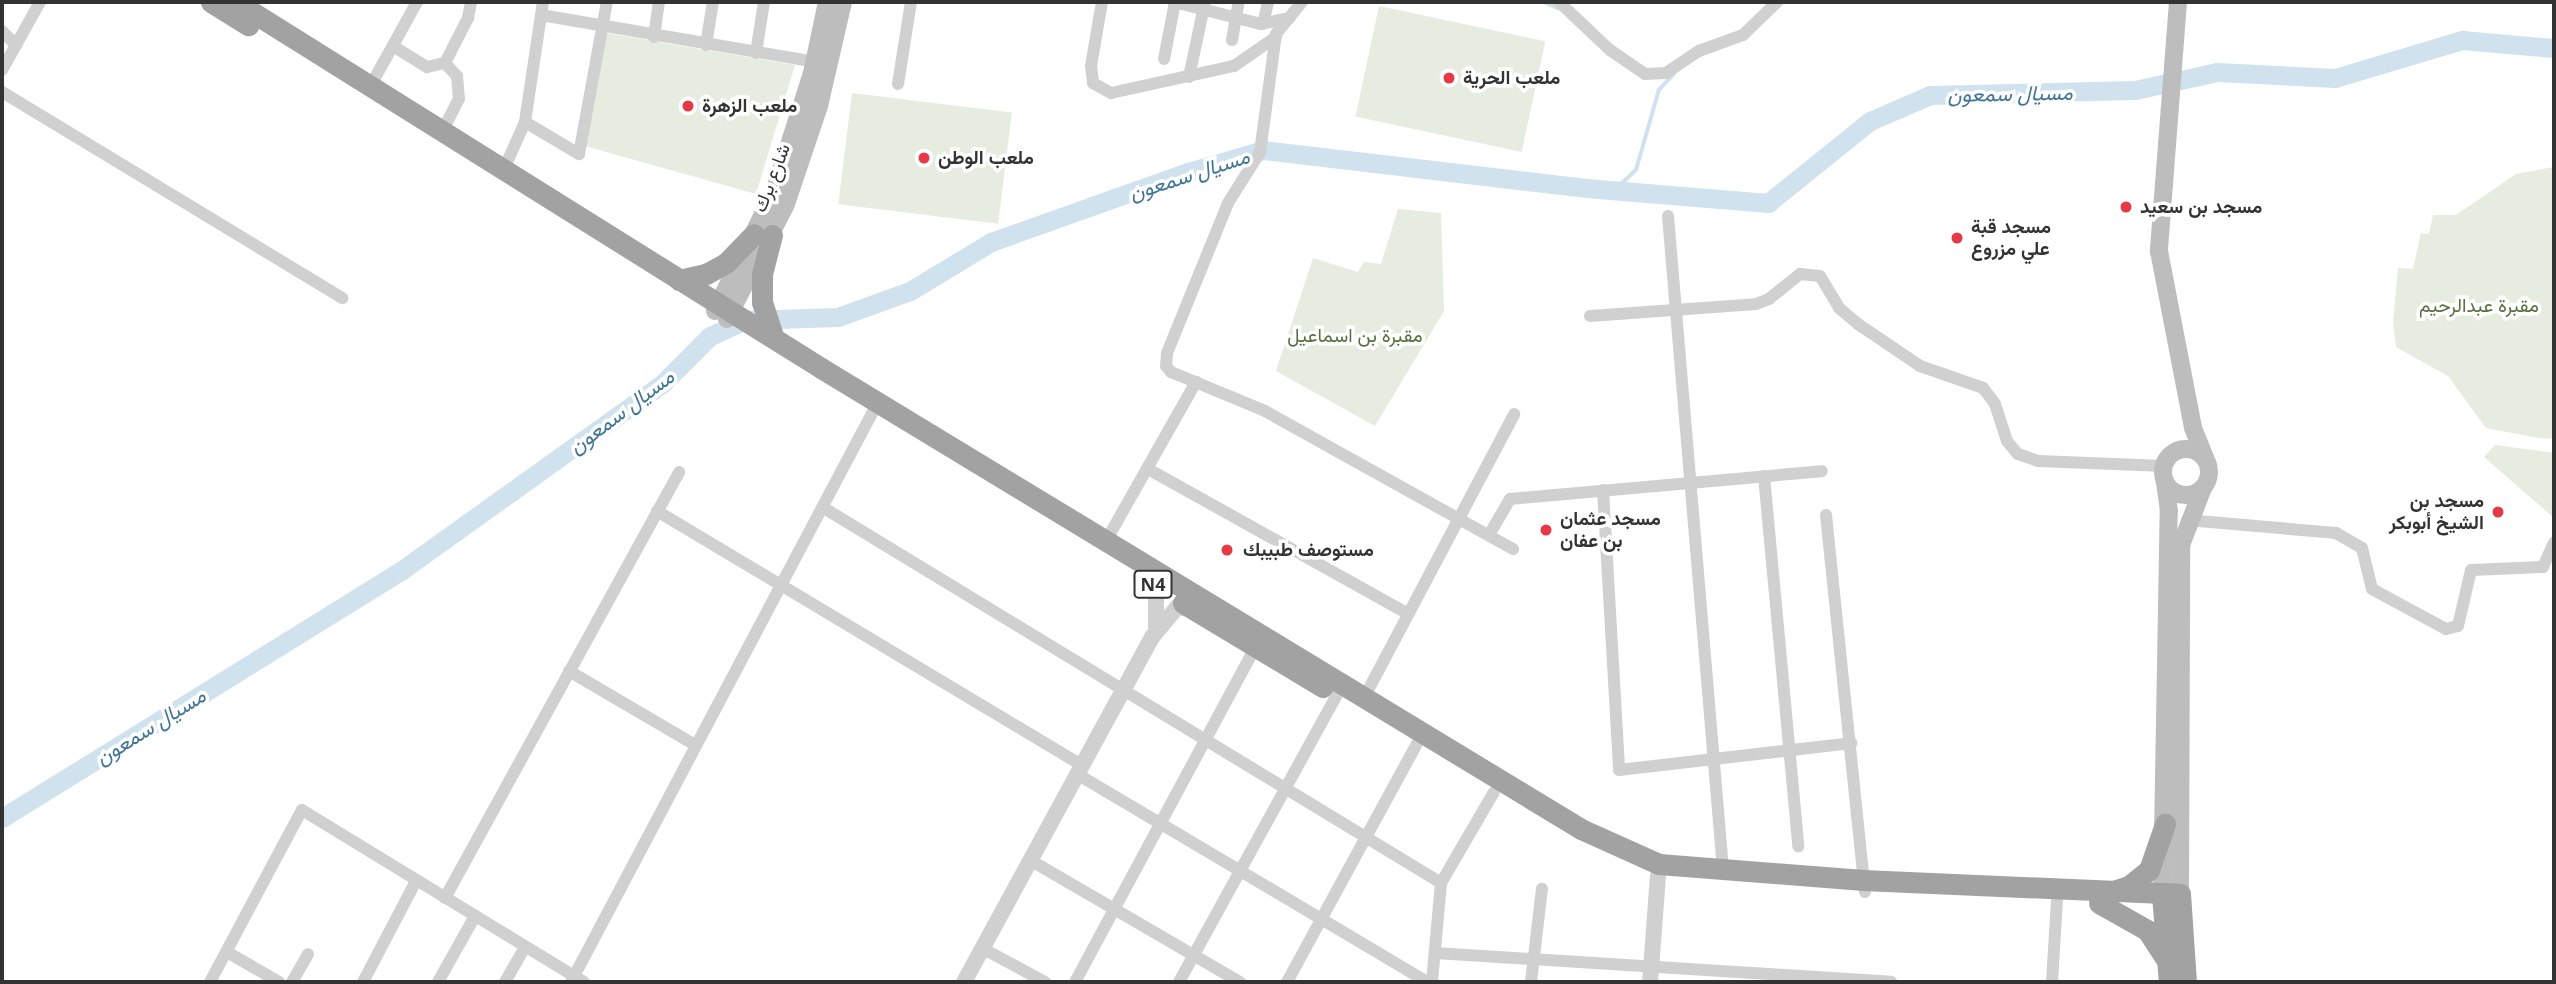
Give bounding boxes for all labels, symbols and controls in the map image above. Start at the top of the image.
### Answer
place label: ملعب الحرية [1463,67,1560,89]
marker: ملعب الحرية [1441,70,1457,86]
water label: مسيال سمعون [1947,79,2073,107]
place label: ملعب الزهرة [702,95,797,117]
marker: ملعب الزهرة [680,98,696,114]
street label: شارع برك [749,141,795,215]
water label: مسيال سمعون [1126,143,1252,205]
place label: ملعب الوطن [938,147,1034,169]
marker: ملعب الوطن [916,150,932,166]
place label: مسجد بن سعيد [2140,196,2262,218]
marker: مسجد بن سعيد [2118,199,2134,215]
place label: مسجد قبة علي مزروع [1971,216,2051,260]
marker: مسجد قبة علي مزروع [1949,230,1965,246]
park label: مقبرة عبدالرحيم [2419,295,2539,317]
park label: مقبرة بن اسماعيل [1287,325,1423,347]
water label: مسيال سمعون [563,363,679,459]
place label: مسجد بن الشيخ أبوبكر [2389,490,2484,534]
marker: مسجد بن الشيخ أبوبكر [2490,504,2506,520]
place label: مسجد عثمان بن عفان [1560,508,1661,552]
marker: مسجد عثمان بن عفان [1538,522,1554,538]
place label: مستوصف طبيبك [1243,539,1374,561]
marker: مستوصف طبيبك [1217,540,1237,560]
road number: N4 [1132,570,1174,598]
water label: مسيال سمعون [90,682,210,770]

